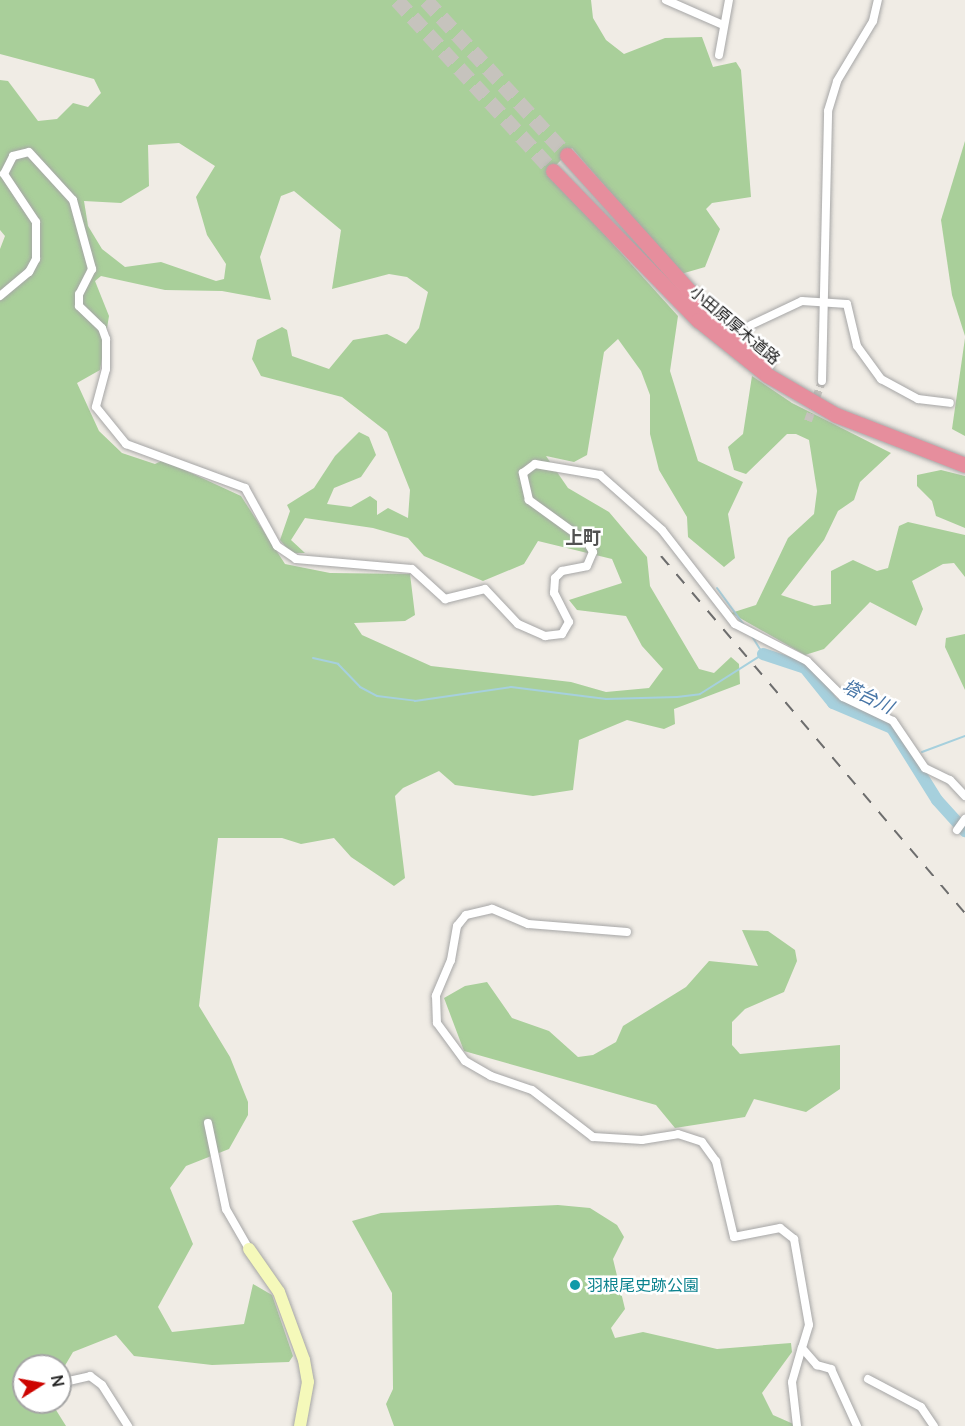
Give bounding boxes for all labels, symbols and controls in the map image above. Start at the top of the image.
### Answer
street label: 小田原厚木道路 [686,282,784,368]
district label: 上町 [565,526,601,548]
water label: 塔台川 [839,674,897,718]
place label: 羽根尾史跡公園 [587,1275,699,1295]
marker: 羽根尾史跡公園 [568,1278,582,1292]
north arrow [12,1354,72,1414]
text: N [46,1373,70,1389]

